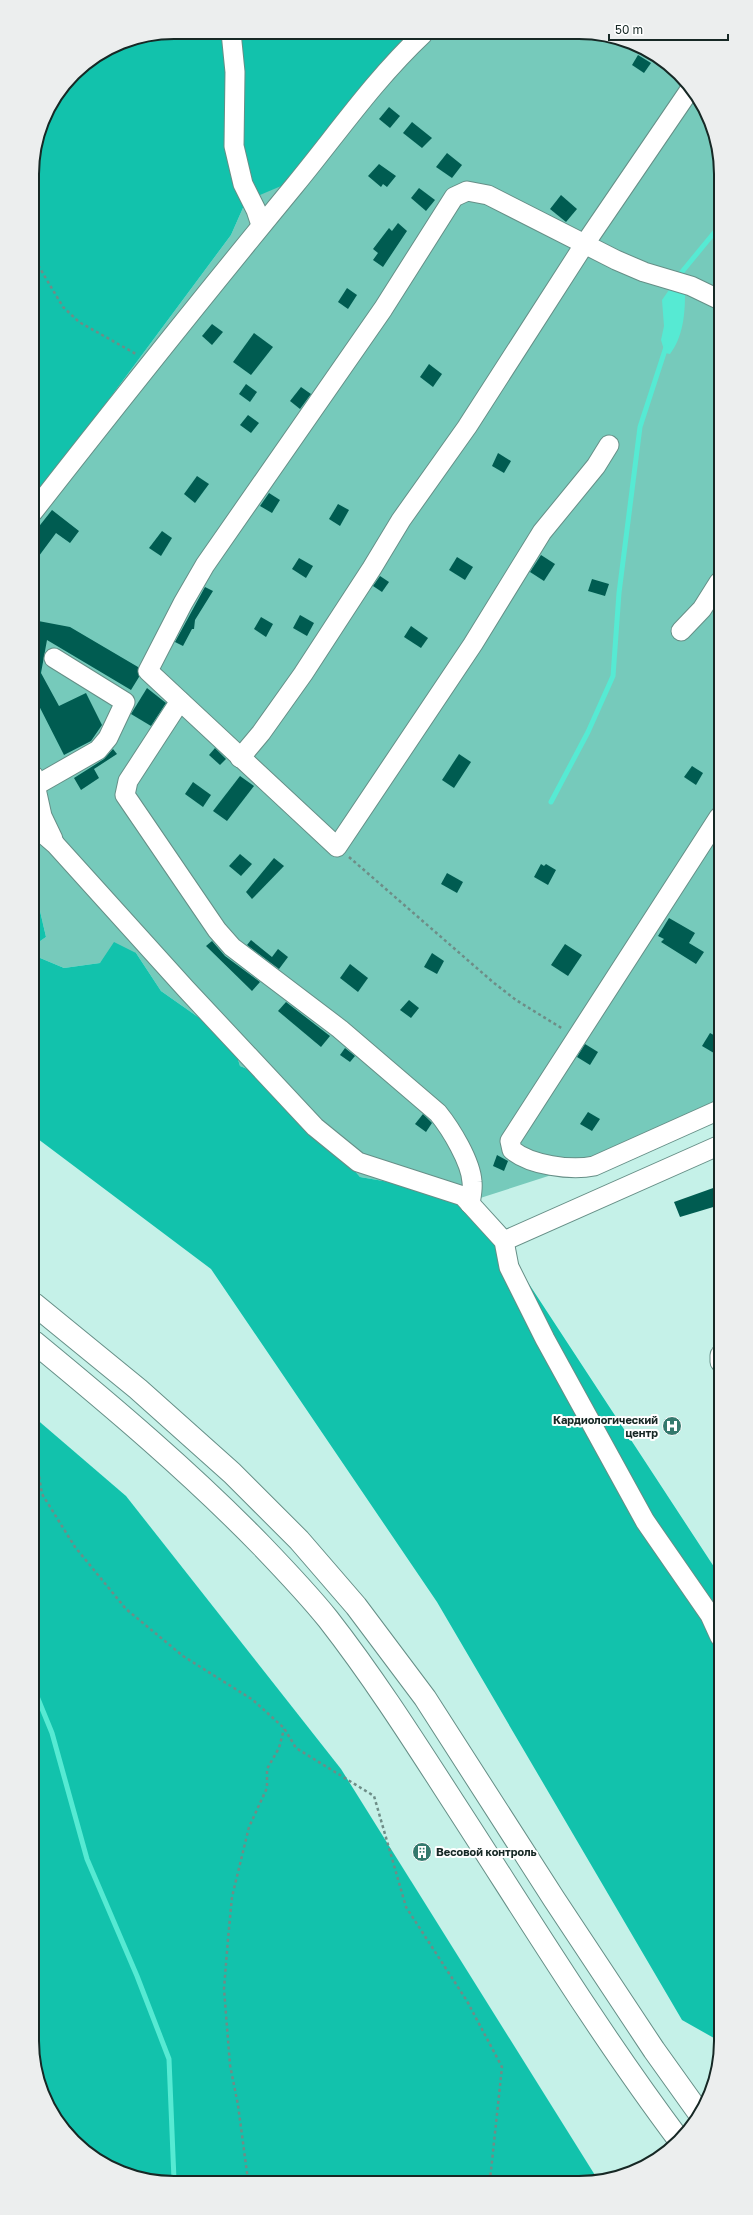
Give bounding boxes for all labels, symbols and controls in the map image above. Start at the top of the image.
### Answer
scale bar [609,16,728,42]
text: 50 m [615,22,643,37]
place label: Кардиологический центр [553,1413,658,1439]
hospital icon: Кардиологический центр [661,1415,683,1437]
building icon: Весовой контроль [411,1841,433,1863]
place label: Весовой контроль [436,1845,537,1858]

